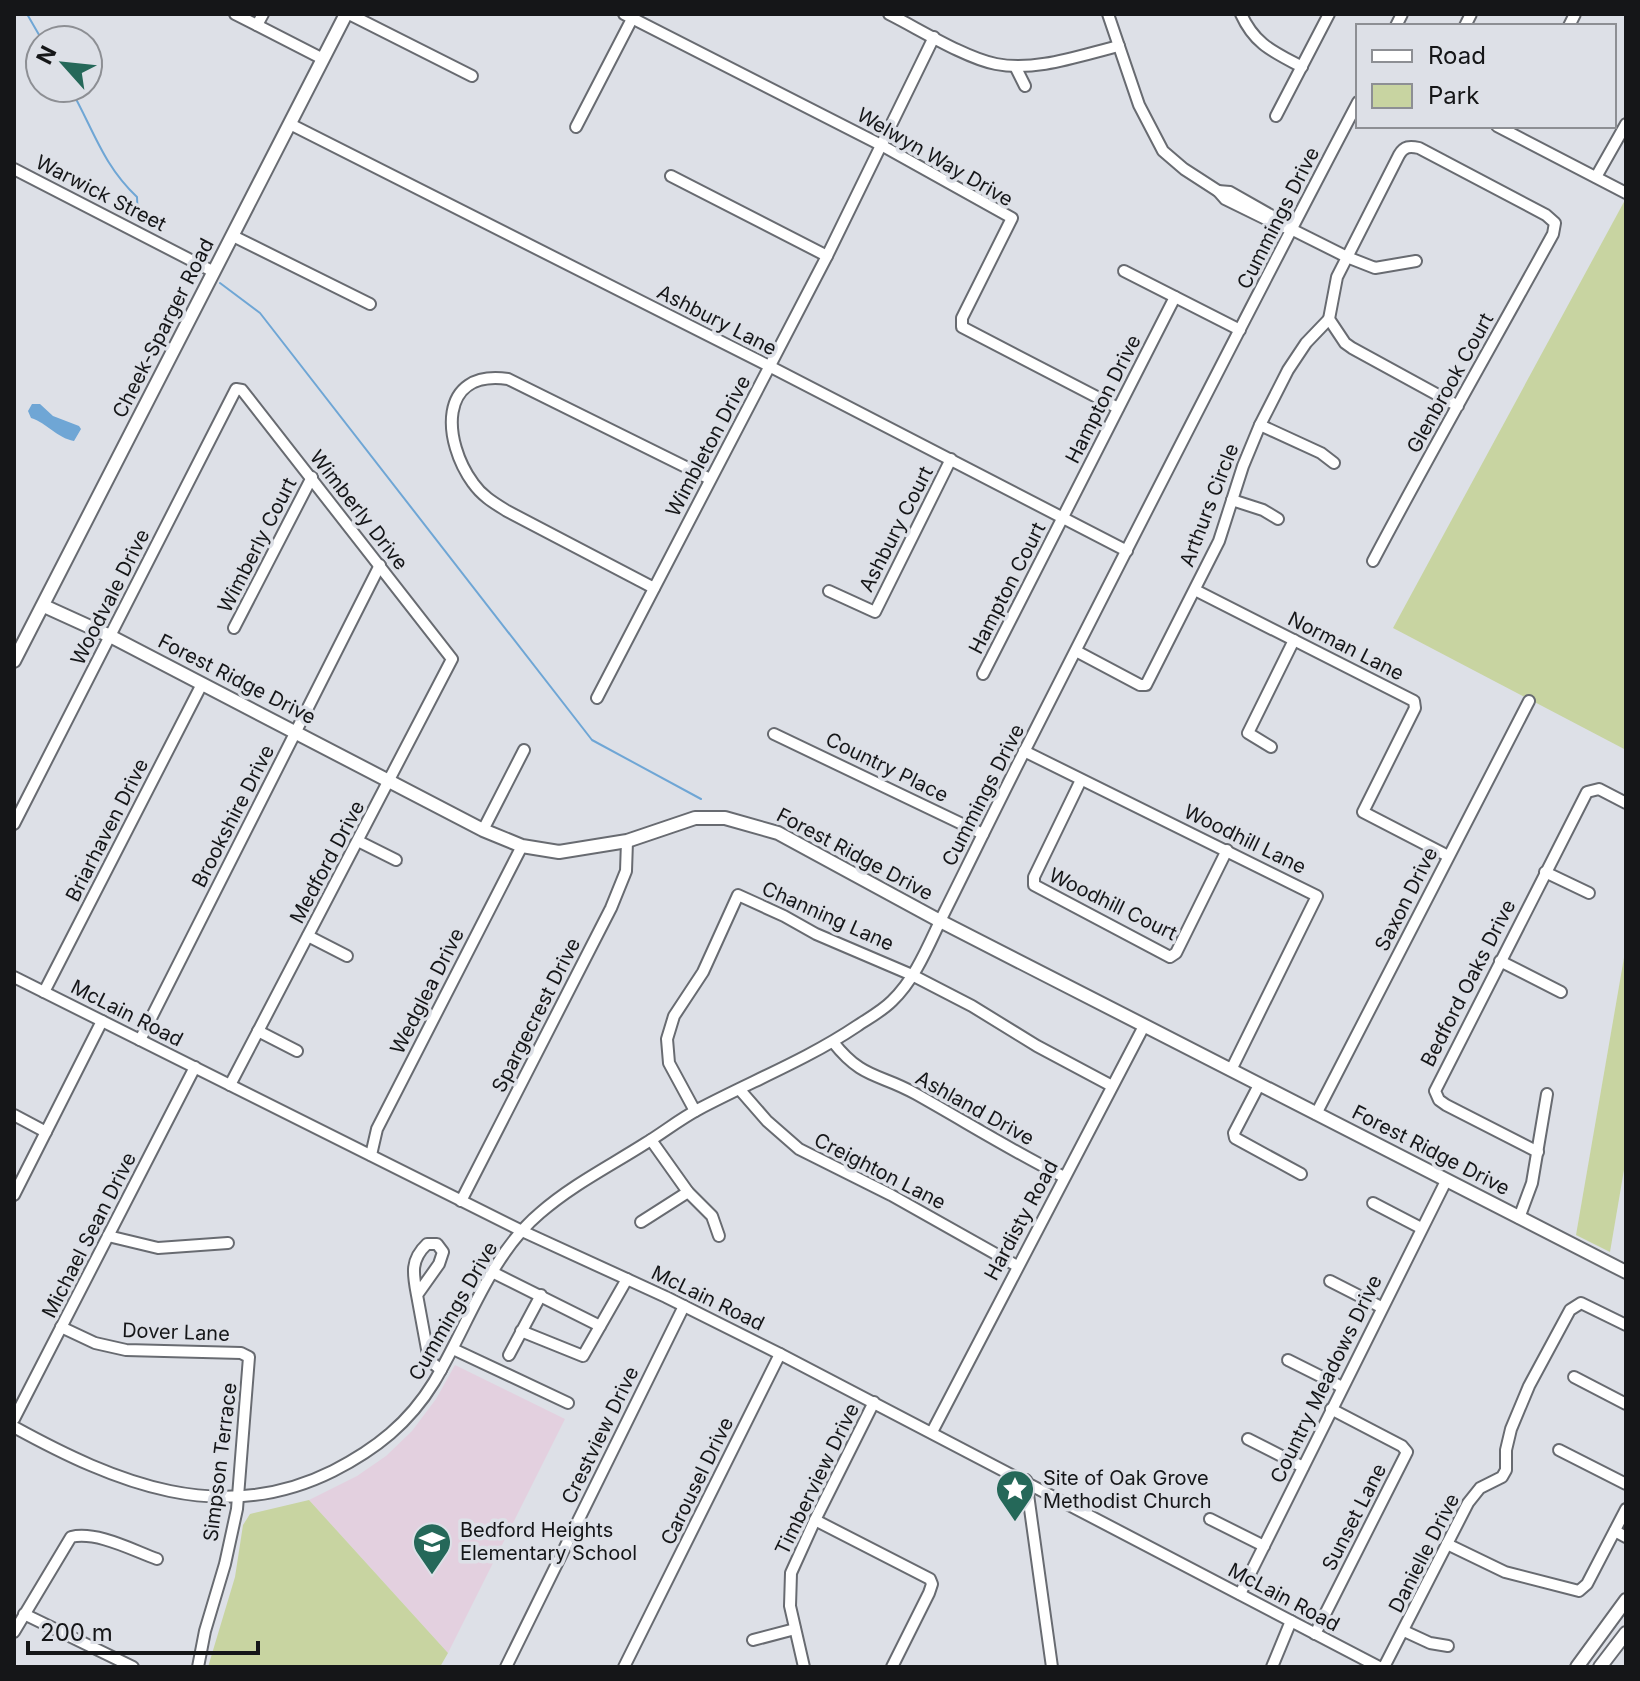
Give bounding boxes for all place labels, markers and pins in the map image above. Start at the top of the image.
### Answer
place label: Site of Oak Grove Methodist Church [1043,1466,1212,1513]
place icon: Site of Oak Grove Methodist Church [994,1468,1036,1523]
place label: Bedford Heights Elementary School [460,1518,637,1565]
school or university icon: Bedford Heights Elementary School [411,1521,453,1576]

